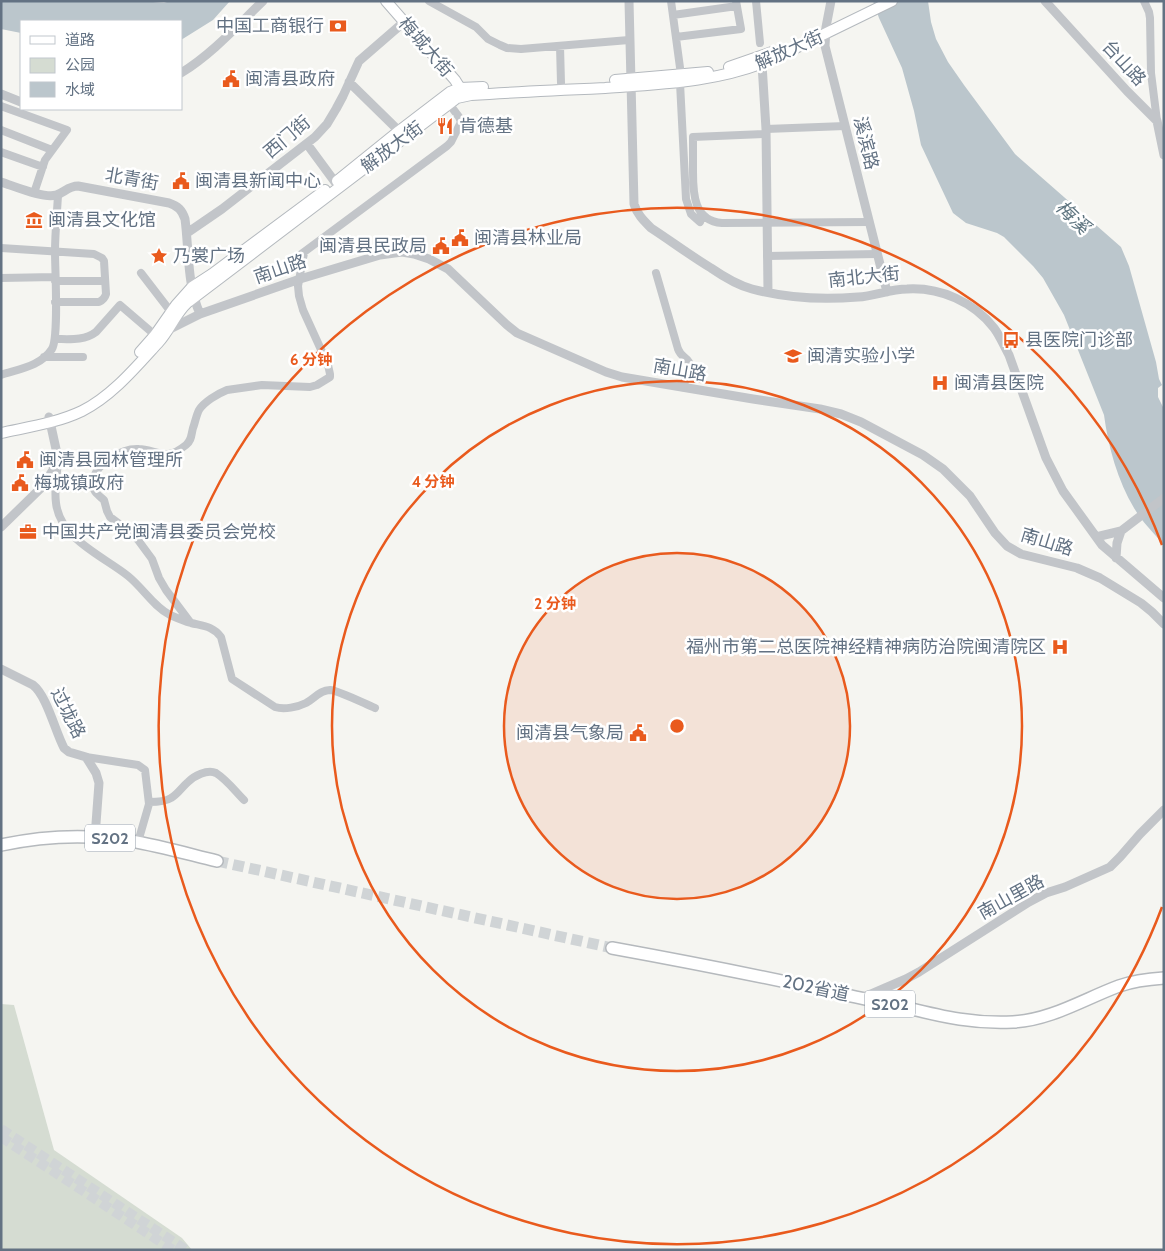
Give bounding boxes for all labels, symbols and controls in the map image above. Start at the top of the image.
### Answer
street label: 梅城大街 [394,13,458,81]
place label: 中国工商银行 [216,15,324,37]
bank icon: 中国工商银行 [328,16,348,36]
legend [20,20,182,110]
street label: 解放大街 [752,25,826,75]
text: 道路 [65,31,95,49]
street label: 台山路 [1098,36,1150,90]
text: 公园 [65,56,95,74]
place label: 闽清县政府 [245,68,335,90]
public building icon: 闽清县政府 [221,69,241,89]
text: 水域 [65,81,95,99]
street label: 西门街 [259,111,315,163]
street label: 溪滨路 [849,114,883,172]
place label: 肯德基 [459,115,513,137]
restaurant icon: 肯德基 [435,116,455,136]
street label: 解放大街 [357,117,427,177]
street label: 北青街 [104,163,160,195]
place label: 闽清县新闻中心 [195,170,321,192]
public building icon: 闽清县新闻中心 [171,171,191,191]
water label: 梅溪 [1051,196,1096,240]
place label: 闽清县文化馆 [48,209,156,231]
museum icon: 闽清县文化馆 [24,210,44,230]
place label: 闽清县林业局 [474,227,582,249]
public building icon: 闽清县林业局 [450,228,470,248]
place label: 闽清县民政局 [319,235,427,257]
public building icon: 闽清县民政局 [431,236,451,256]
place label: 乃裳广场 [173,245,245,267]
place icon: 乃裳广场 [149,246,169,266]
street label: 南山路 [251,250,309,288]
street label: 南北大街 [827,262,901,292]
place label: 县医院门诊部 [1025,329,1133,351]
bus stop icon: 县医院门诊部 [1001,330,1021,350]
place label: 闽清实验小学 [807,345,915,367]
school or university icon: 闽清实验小学 [783,346,803,366]
text: 6 分钟 [290,351,332,369]
street label: 南山路 [652,354,708,386]
place label: 闽清县医院 [954,372,1044,394]
hospital icon: 闽清县医院 [930,373,950,393]
place label: 闽清县园林管理所 [39,449,183,471]
public building icon: 闽清县园林管理所 [15,450,35,470]
place label: 梅城镇政府 [34,472,124,494]
public building icon: 梅城镇政府 [10,473,30,493]
text: 4 分钟 [412,473,454,491]
place label: 中国共产党闽清县委员会党校 [42,521,276,543]
office icon: 中国共产党闽清县委员会党校 [18,522,38,542]
street label: 南山路 [1018,524,1076,560]
text: 2 分钟 [534,595,576,613]
place label: 福州市第二总医院神经精神病防治院闽清院区 [686,636,1046,658]
hospital icon: 福州市第二总医院神经精神病防治院闽清院区 [1050,637,1070,657]
street label: 过垅路 [46,684,90,742]
centre of rings [668,717,686,735]
place label: 闽清县气象局 [516,722,624,744]
public building icon: 闽清县气象局 [628,723,648,743]
road number: S202 [85,824,135,851]
street label: 南山里路 [974,870,1048,924]
street label: 202省道 [781,970,851,1006]
road number: S202 [865,991,915,1018]

